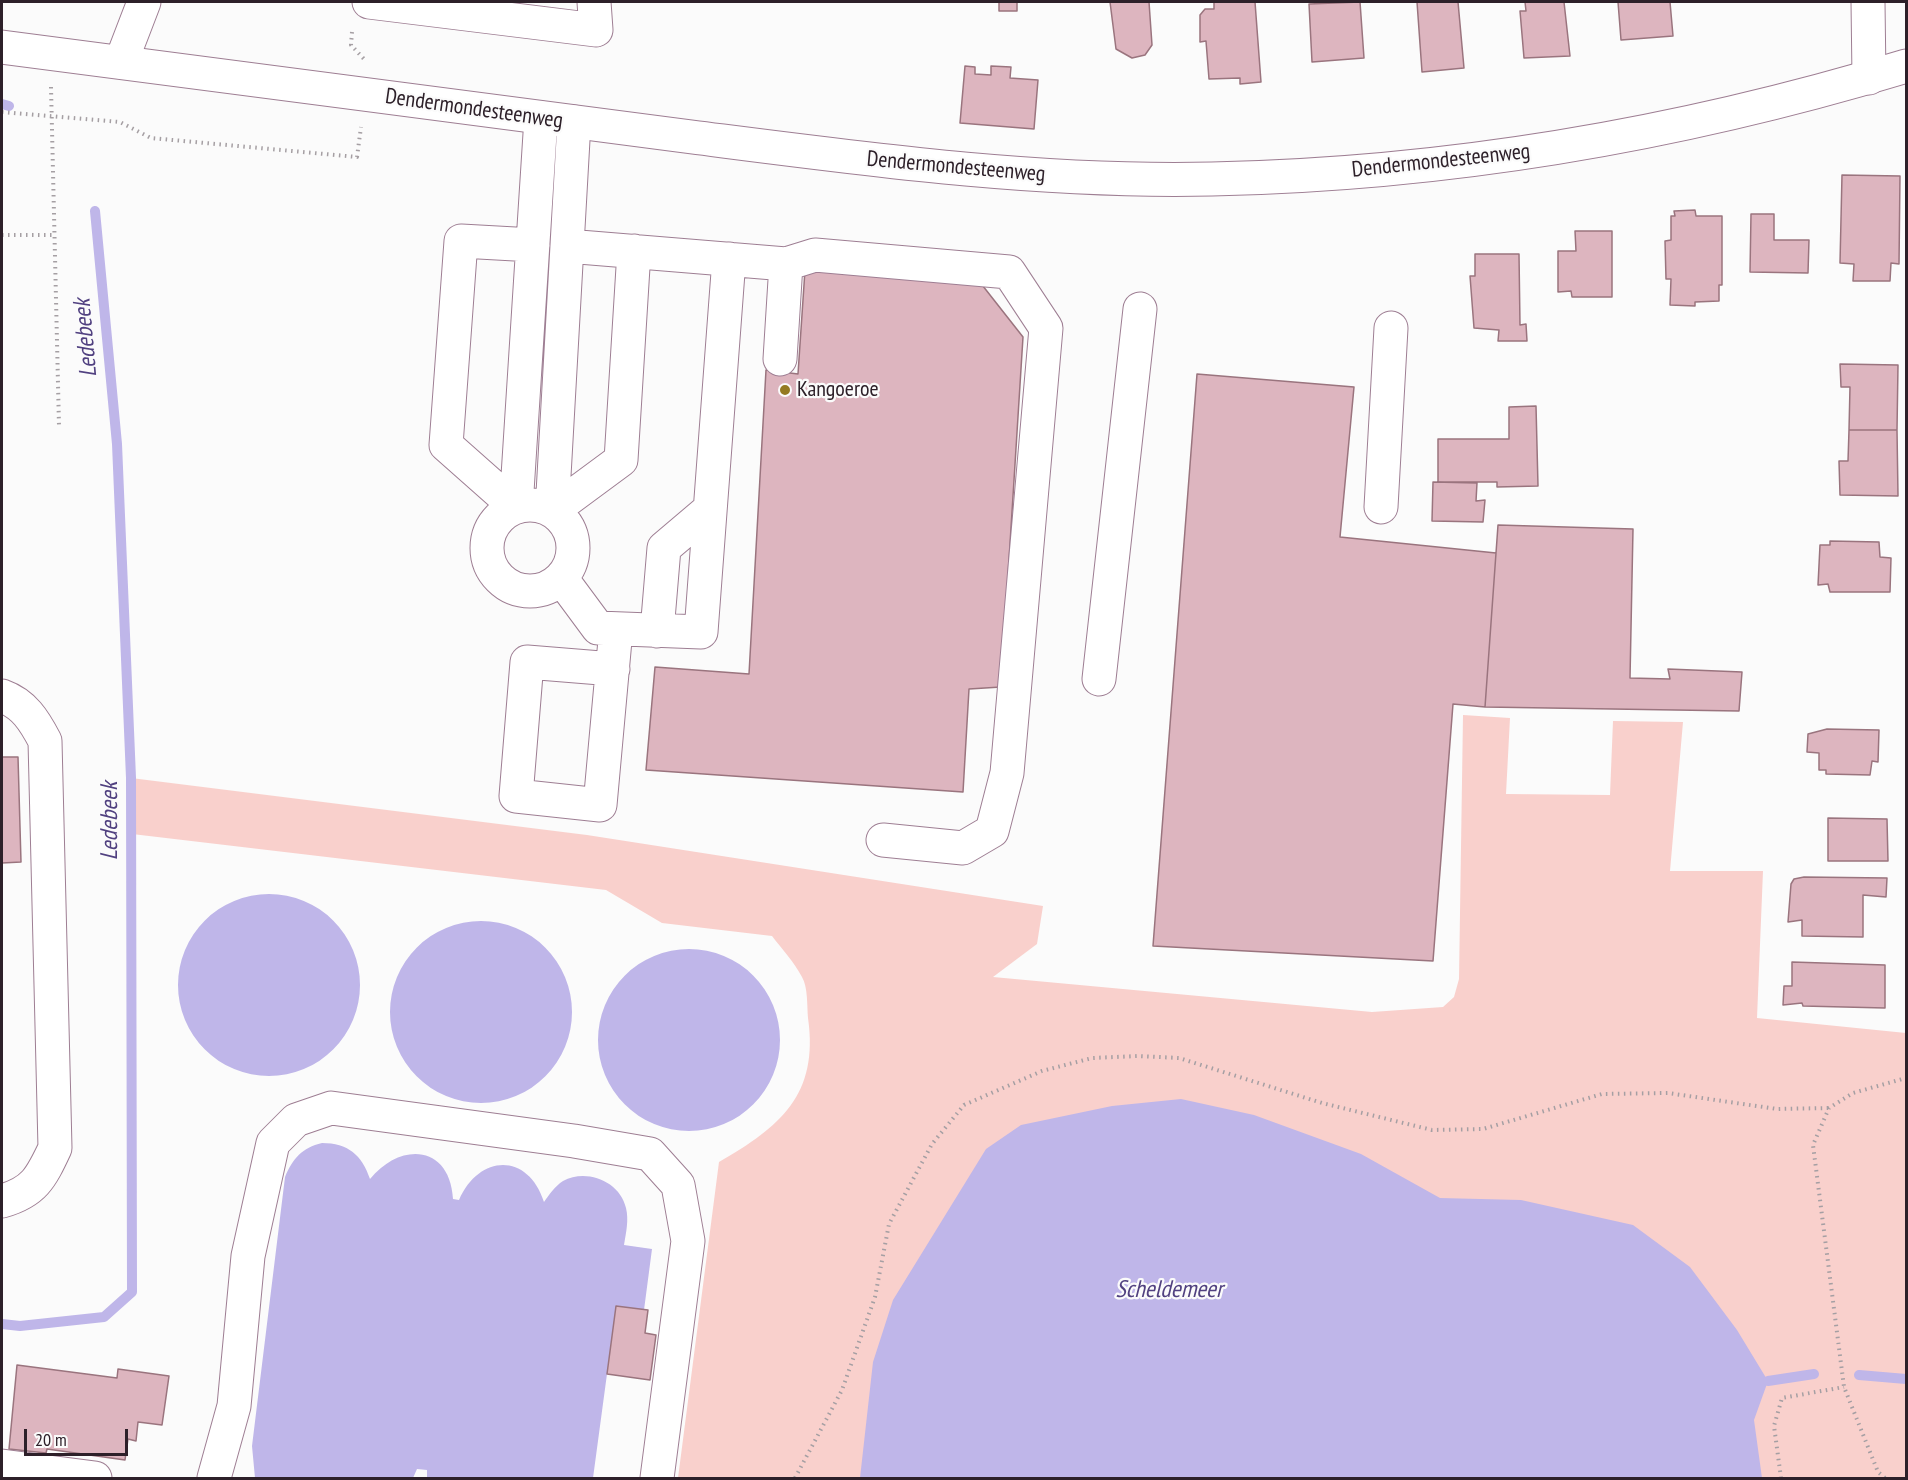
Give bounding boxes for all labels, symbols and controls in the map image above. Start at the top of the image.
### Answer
street label: Dendermondesteenweg [383,83,565,135]
street label: Dendermondesteenweg [1351,139,1531,183]
street label: Dendermondesteenweg [866,146,1046,188]
water label: Ledebeek [68,298,104,378]
place label: Kangoeroe [797,377,879,403]
marker: Kangoeroe [778,383,792,397]
water label: Ledebeek [96,782,124,860]
water label: Scheldemeer [1115,1276,1223,1304]
scale bar [27,1417,130,1455]
text: 20 m [35,1428,67,1451]

